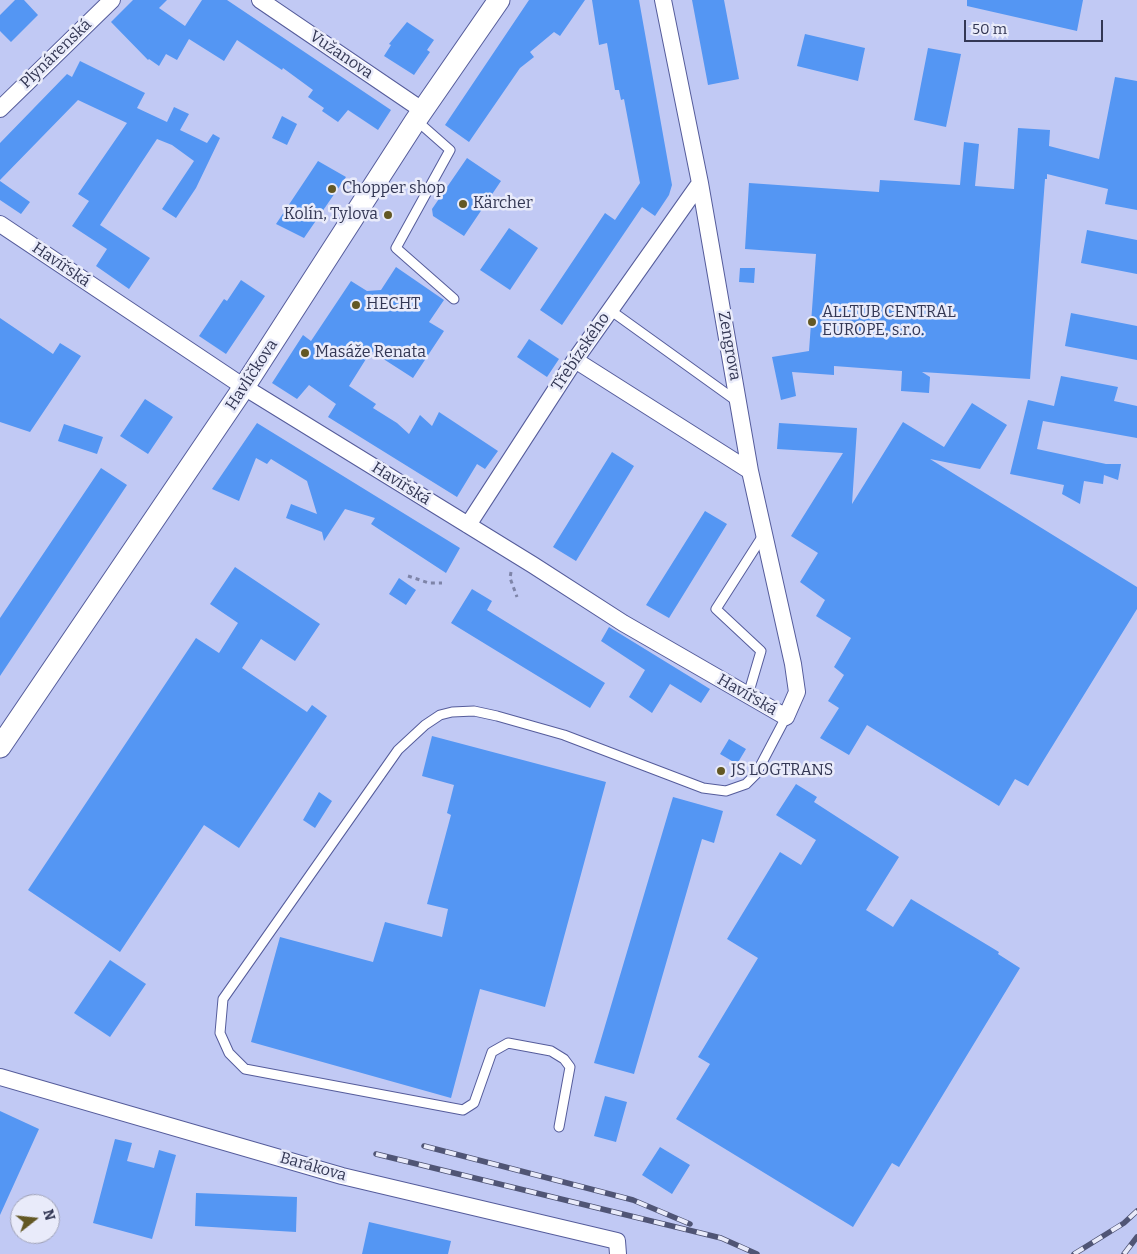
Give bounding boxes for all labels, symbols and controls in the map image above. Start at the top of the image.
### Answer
scale bar [967,10,1106,42]
street label: Plynárenská [16,15,96,93]
text: 50 m [972,20,1007,38]
street label: Vužanova [306,27,376,83]
place label: Chopper shop [342,179,445,199]
marker: Chopper shop [326,183,338,195]
place label: Kärcher [473,194,533,214]
marker: Kärcher [457,198,469,210]
place label: Kolín, Tylova [284,205,378,225]
marker: Kolín, Tylova [382,209,394,221]
street label: Havířská [28,239,94,291]
place label: HECHT [366,295,420,315]
marker: HECHT [350,299,362,311]
place label: ALLTUB CENTRAL EUROPE, s.r.o. [822,303,956,341]
street label: Třebízského [548,309,614,395]
street label: Zengrova [713,310,745,382]
marker: ALLTUB CENTRAL EUROPE, s.r.o. [806,316,818,328]
street label: Havlíčkova [222,336,282,414]
place label: Masáže Renata [315,343,426,363]
marker: Masáže Renata [299,347,311,359]
street label: Havířská [368,458,434,510]
street label: Havířská [714,670,780,720]
place label: JS LOGTRANS [731,761,833,781]
marker: JS LOGTRANS [715,765,727,777]
street label: Barákova [278,1148,348,1186]
north arrow [10,1194,60,1244]
text: N [39,1207,59,1223]

